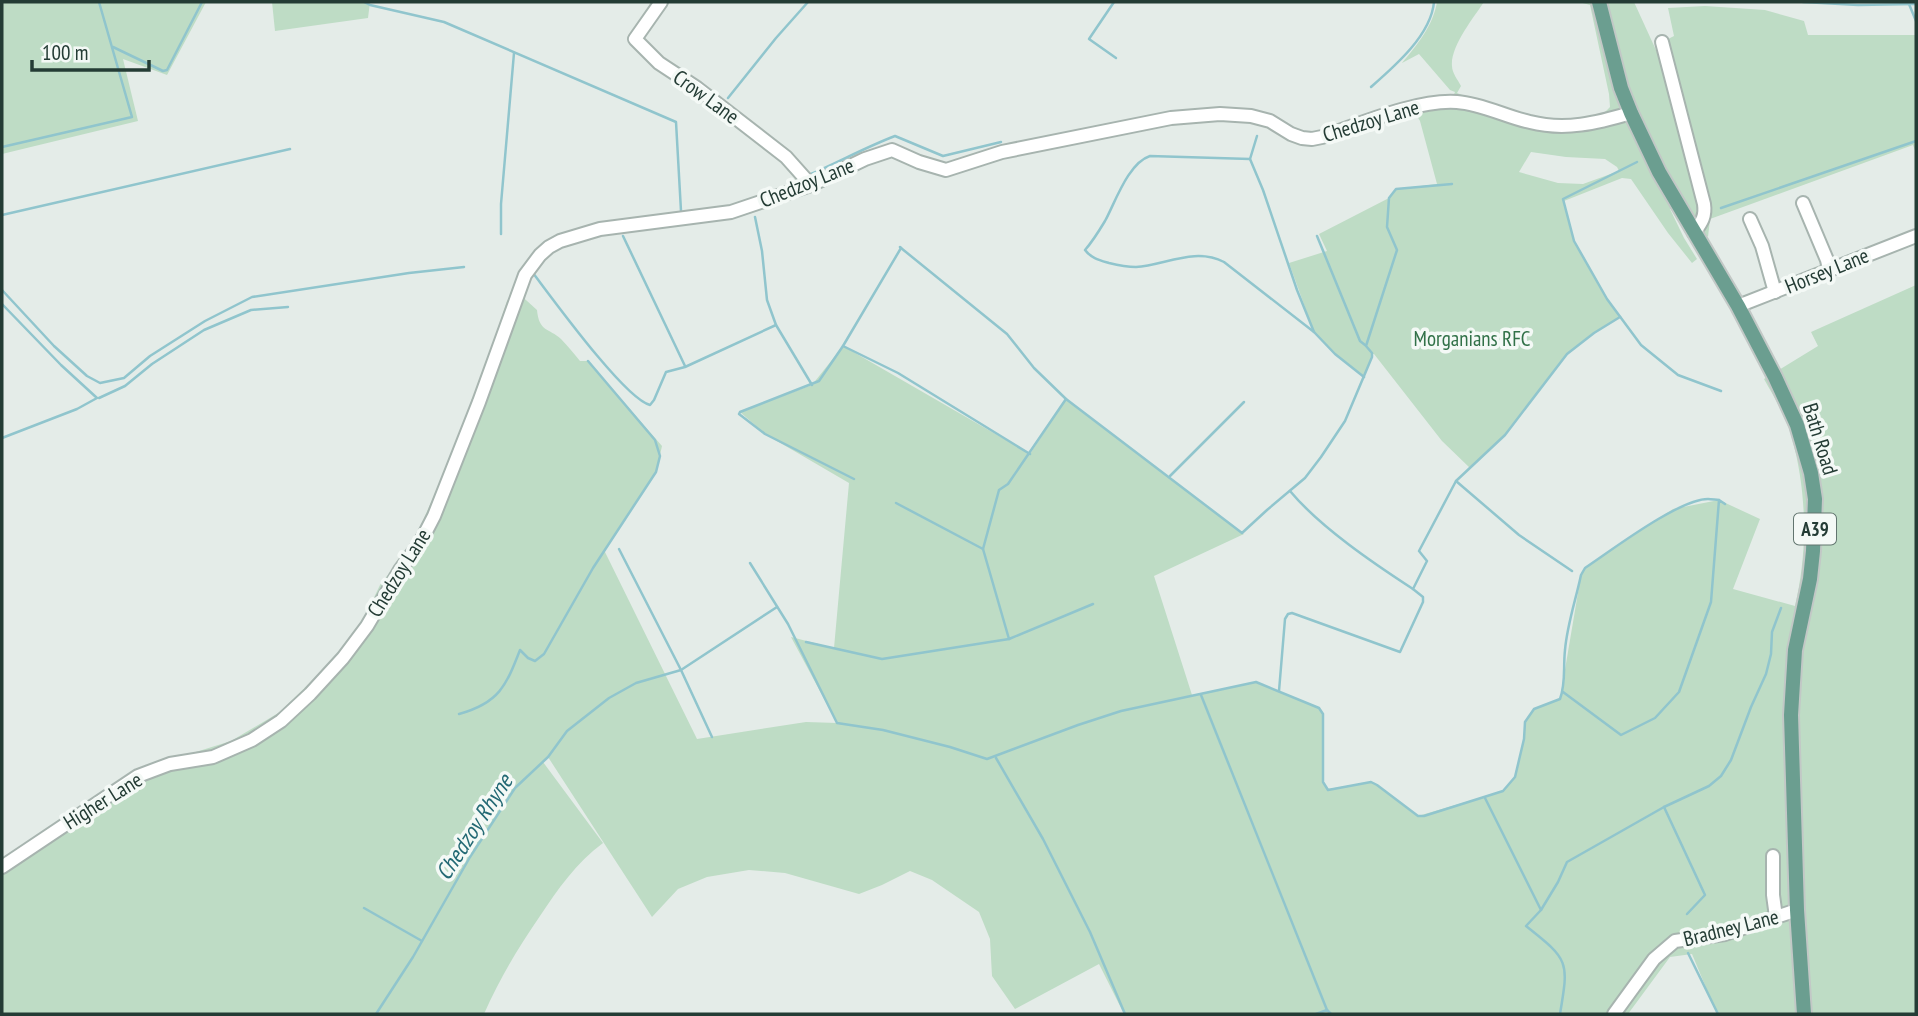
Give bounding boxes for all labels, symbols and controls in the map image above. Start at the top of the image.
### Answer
scale bar [32,28,149,72]
text: 100 m [42,39,88,66]
street label: Crow Lane [668,64,745,130]
street label: Chedzoy Lane [1319,93,1422,148]
street label: Chedzoy Lane [756,151,858,214]
street label: Horsey Lane [1781,242,1873,300]
park label: Morganians RFC [1414,325,1531,352]
street label: Bath Road [1797,400,1844,478]
road number: A39 [1794,514,1836,544]
street label: Chedzoy Lane [361,523,436,622]
street label: Higher Lane [58,766,147,835]
water label: Chedzoy Rhyne [429,767,519,885]
street label: Bradney Lane [1680,903,1781,952]

